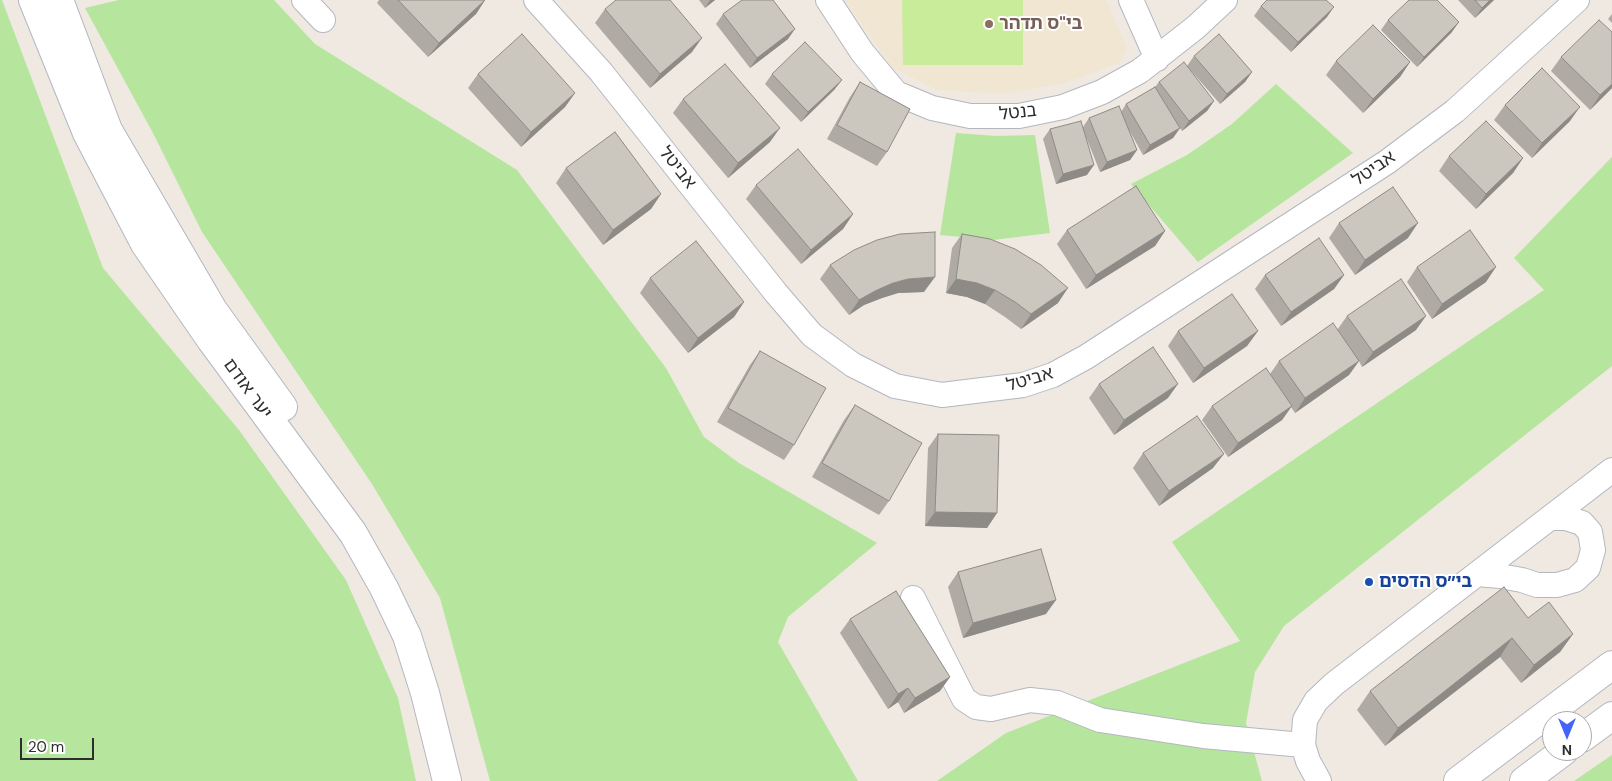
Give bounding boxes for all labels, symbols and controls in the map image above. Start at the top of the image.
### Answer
place label: בי"ס תדהר [999,13,1082,35]
marker: בי"ס תדהר [983,18,995,30]
street label: בנטל [998,100,1038,126]
street label: אביטל [654,143,700,193]
street label: אביטל [1348,147,1400,191]
street label: יער אודם [218,355,276,423]
street label: אביטל [1004,363,1056,397]
place label: בי״ס הדסים [1379,571,1472,593]
marker: בי״ס הדסים [1363,576,1375,588]
north arrow [1542,711,1592,761]
scale bar [22,728,96,760]
text: 20 m [28,737,64,757]
text: N [1562,741,1572,759]

